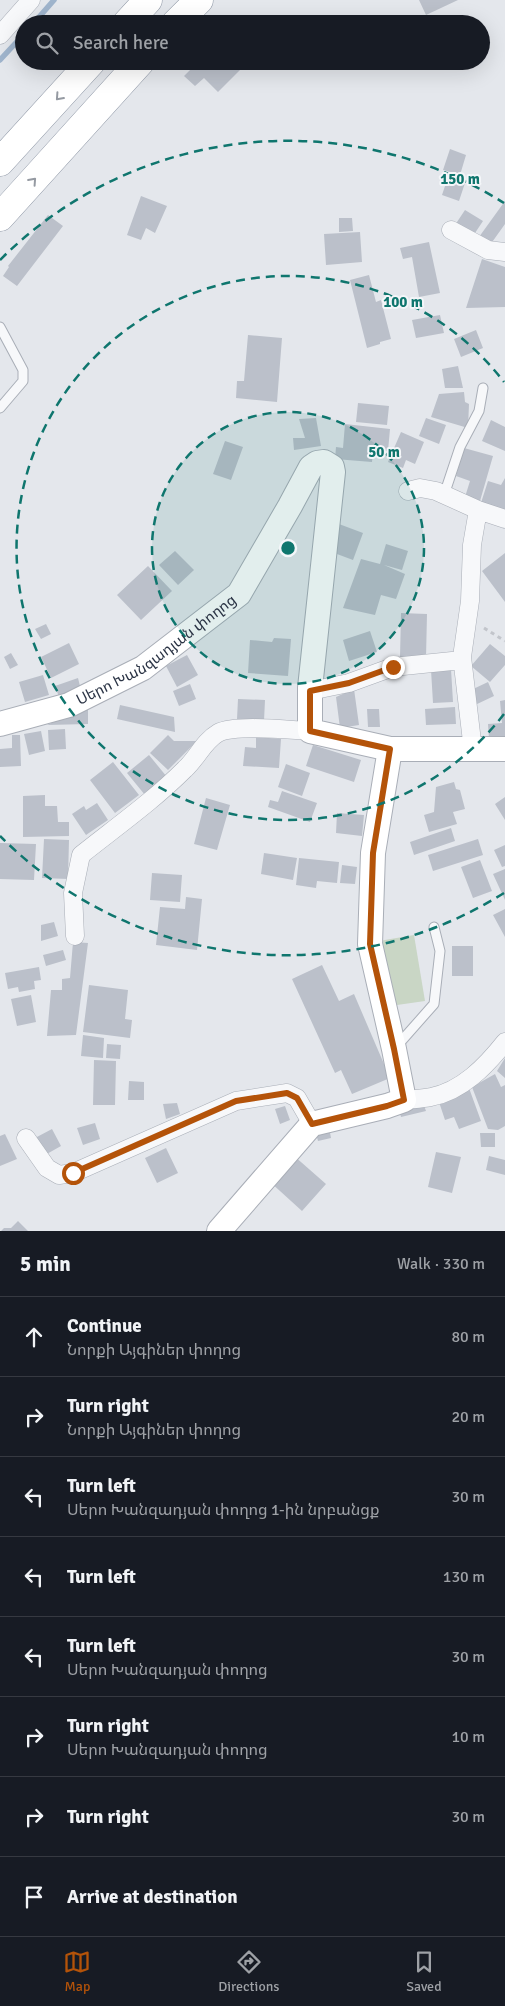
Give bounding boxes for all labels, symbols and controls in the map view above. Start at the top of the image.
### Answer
search box [15,15,490,70]
icon: search [33,29,61,57]
text: Search here [73,31,169,55]
one-way arrow [56,92,65,101]
text: 150 m [440,170,480,188]
one-way arrow [27,178,36,187]
text: 100 m [383,293,423,311]
text: 50 m [368,443,400,461]
centre of rings [279,539,297,557]
street label: Սերո Խանզադյան փողոց [73,591,239,709]
route end [382,656,405,679]
route start [62,1162,85,1185]
text: 5 min [20,1251,71,1277]
text: Walk · 330 m [397,1254,485,1274]
text: Continue [67,1314,142,1338]
icon: ahead [20,1323,48,1351]
text: 80 m [451,1327,485,1347]
text: Նորքի Այգիներ փողոց [67,1340,241,1360]
text: Turn right [67,1394,149,1418]
icon: right [20,1403,48,1431]
text: 20 m [451,1407,485,1427]
text: Նորքի Այգիներ փողոց [67,1420,241,1440]
text: Turn left [67,1474,136,1498]
icon: left [20,1483,48,1511]
text: 30 m [451,1487,485,1507]
text: Սերո Խանզադյան փողոց 1-ին նրբանցք [67,1500,380,1520]
icon: left [20,1563,48,1591]
text: Turn left [67,1565,136,1589]
text: 130 m [443,1567,485,1587]
text: Turn left [67,1634,136,1658]
icon: left [20,1643,48,1671]
text: 30 m [451,1647,485,1667]
text: Սերո Խանզադյան փողոց [67,1660,268,1680]
text: Turn right [67,1714,149,1738]
icon: right [20,1723,48,1751]
text: 10 m [451,1727,485,1747]
text: Սերո Խանզադյան փողոց [67,1740,268,1760]
icon: right [20,1803,48,1831]
text: Turn right [67,1805,149,1829]
text: 30 m [451,1807,485,1827]
icon: arrive [20,1883,48,1911]
text: Arrive at destination [67,1885,238,1909]
tab: Map [63,1948,91,1995]
tab: Directions [218,1948,279,1995]
tab: Saved [406,1948,442,1995]

